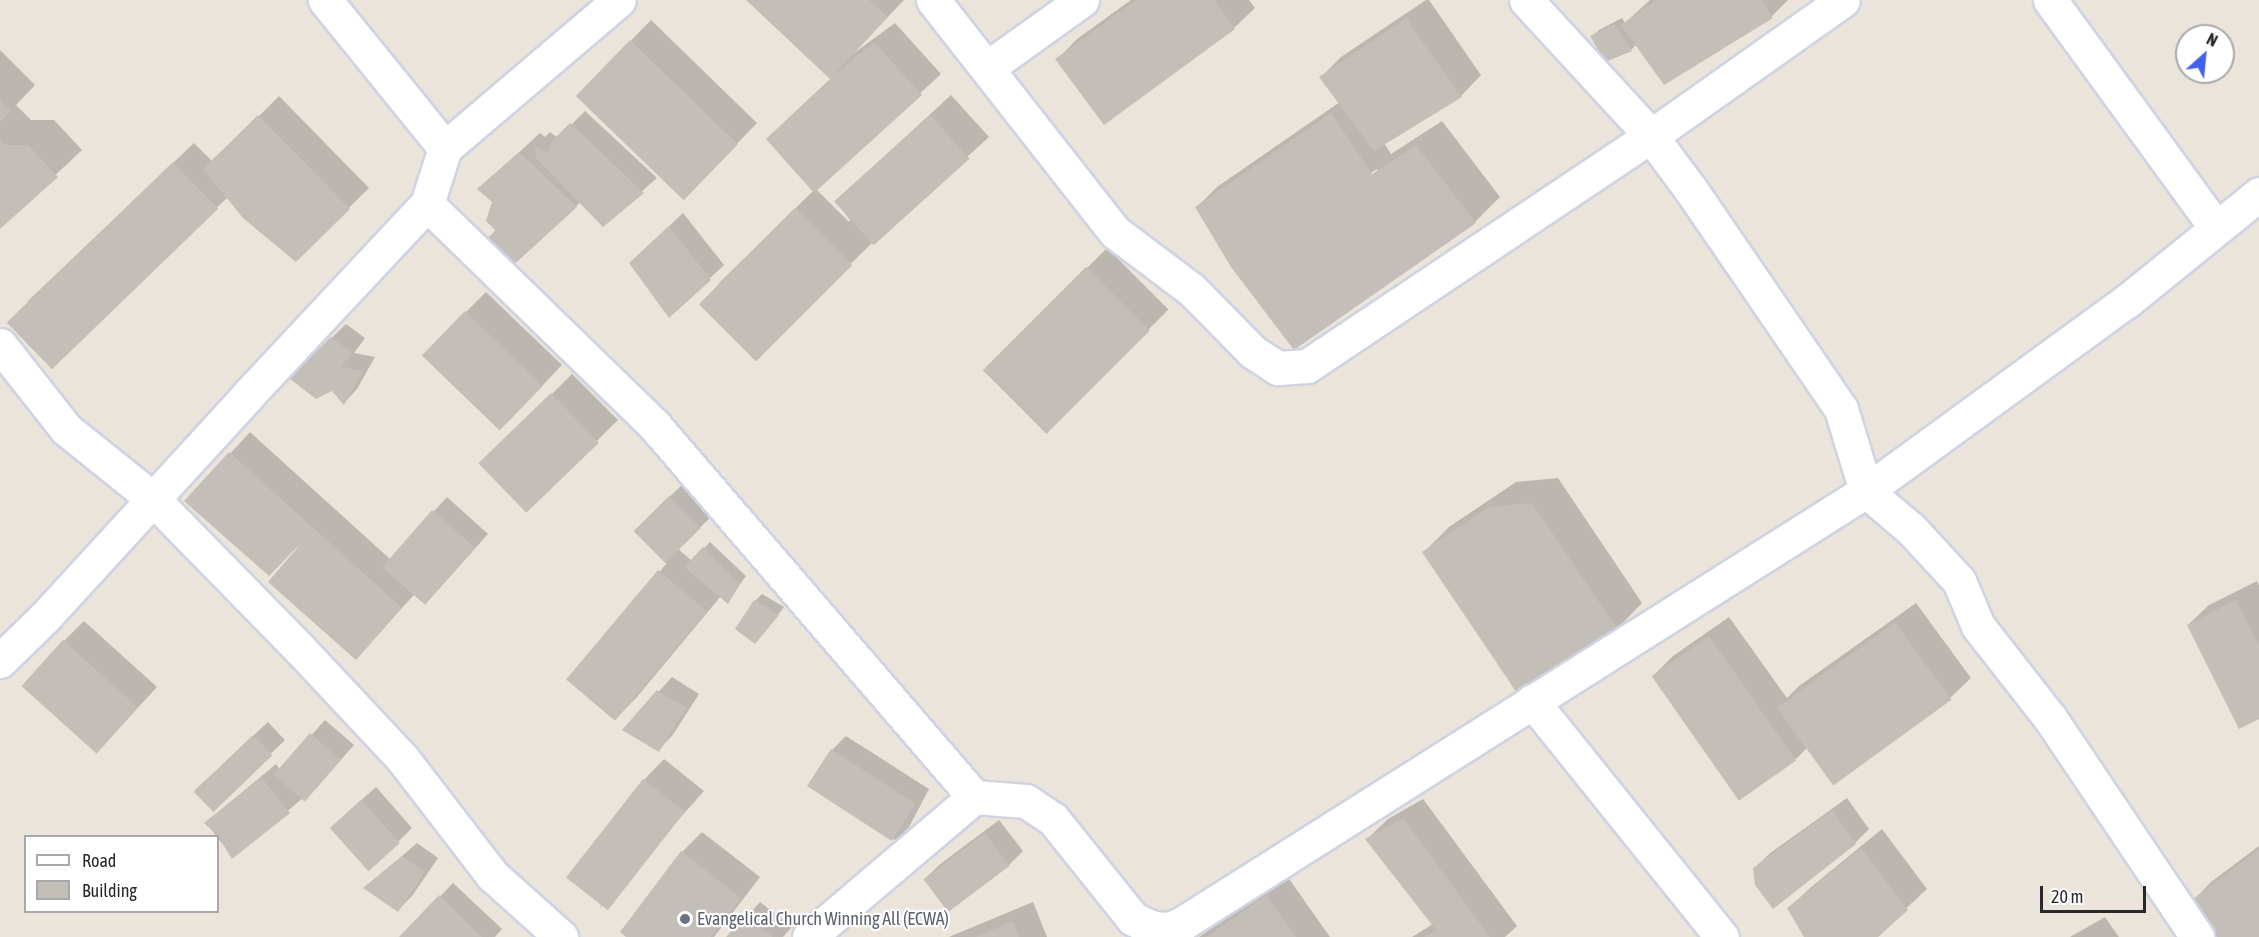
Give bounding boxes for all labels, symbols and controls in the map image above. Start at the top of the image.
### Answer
north arrow [2175,24,2235,84]
text: N [2204,30,2221,50]
legend [24,835,219,913]
text: Road [82,850,116,871]
scale bar [2043,874,2150,912]
text: Building [82,880,137,901]
text: 20 m [2051,886,2083,907]
place label: Evangelical Church Winning All (ECWA) [697,908,949,930]
marker: Evangelical Church Winning All (ECWA) [678,912,692,926]

